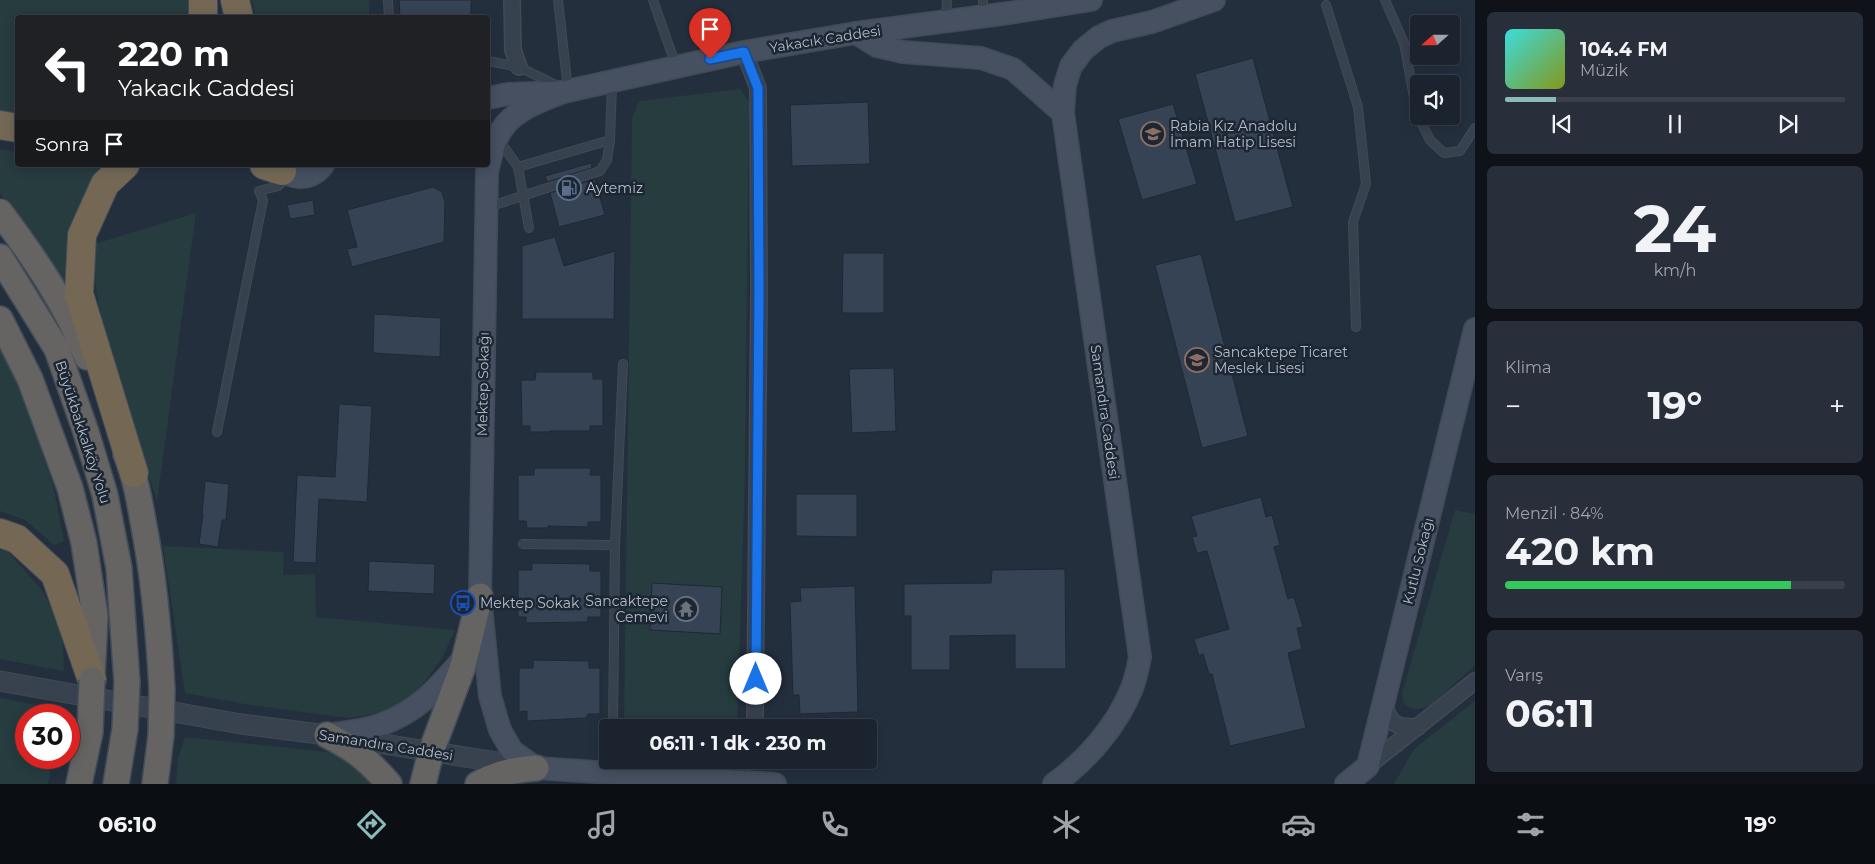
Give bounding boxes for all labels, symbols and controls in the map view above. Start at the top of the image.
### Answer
pin [689,8,731,59]
icon: arrive [696,15,724,43]
north arrow [1410,15,1460,65]
map controls [1410,15,1460,125]
street label: Yakacık Caddesi [768,21,882,57]
text: 220 m [118,32,230,75]
icon: left [35,35,100,100]
text: 104.4 FM [1580,38,1668,61]
text: Müzik [1580,61,1628,80]
text: Yakacık Caddesi [118,75,295,102]
button: sound [1410,75,1460,125]
icon: previous [1548,110,1576,138]
icon: pause [1661,110,1689,138]
icon: next [1774,110,1802,138]
place label: Rabia Kız Anadolu İmam Hatip Lisesi [1170,117,1297,151]
school or university icon: Rabia Kız Anadolu İmam Hatip Lisesi [1140,121,1166,147]
icon: arrive [100,130,128,158]
text: Sonra [35,133,90,156]
fuel station icon: Aytemiz [556,175,582,201]
place label: Aytemiz [586,179,643,197]
text: 24 [1634,189,1716,268]
text: km/h [1654,261,1696,280]
street label: Mektep Sokağı [473,332,493,436]
place label: Sancaktepe Ticaret Meslek Lisesi [1214,343,1348,377]
street label: Samandıra Caddesi [1087,344,1123,480]
school or university icon: Sancaktepe Ticaret Meslek Lisesi [1184,347,1210,373]
street label: Büyükbakkalköy Yolu [51,358,115,506]
text: Klima [1505,358,1551,377]
text: 19° [1648,382,1703,429]
text: − [1505,389,1521,423]
text: + [1829,389,1845,423]
text: Menzil · 84% [1505,504,1604,523]
street label: Kutlu Sokağı [1399,516,1437,606]
text: 420 km [1505,528,1655,575]
bus stop icon: Mektep Sokak [450,590,476,616]
place label: Sancaktepe Cemevi [585,592,668,626]
place label: Mektep Sokak [480,594,580,612]
temple icon: Sancaktepe Cemevi [673,596,699,622]
position arrow [729,652,781,704]
text: Varış [1505,666,1543,685]
text: 06:11 [1505,690,1595,737]
speed limit sign: 30 [15,704,80,769]
street label: Samandıra Caddesi [318,725,454,765]
text: 06:11 · 1 dk · 230 m [650,732,826,755]
icon: directions [354,807,389,842]
icon: music [585,807,620,842]
icon: phone [817,807,852,842]
icon: climate [1049,807,1084,842]
icon: car [1281,807,1316,842]
icon: filters [1513,807,1548,842]
text: 06:10 [98,811,157,838]
text: 19° [1745,811,1777,838]

